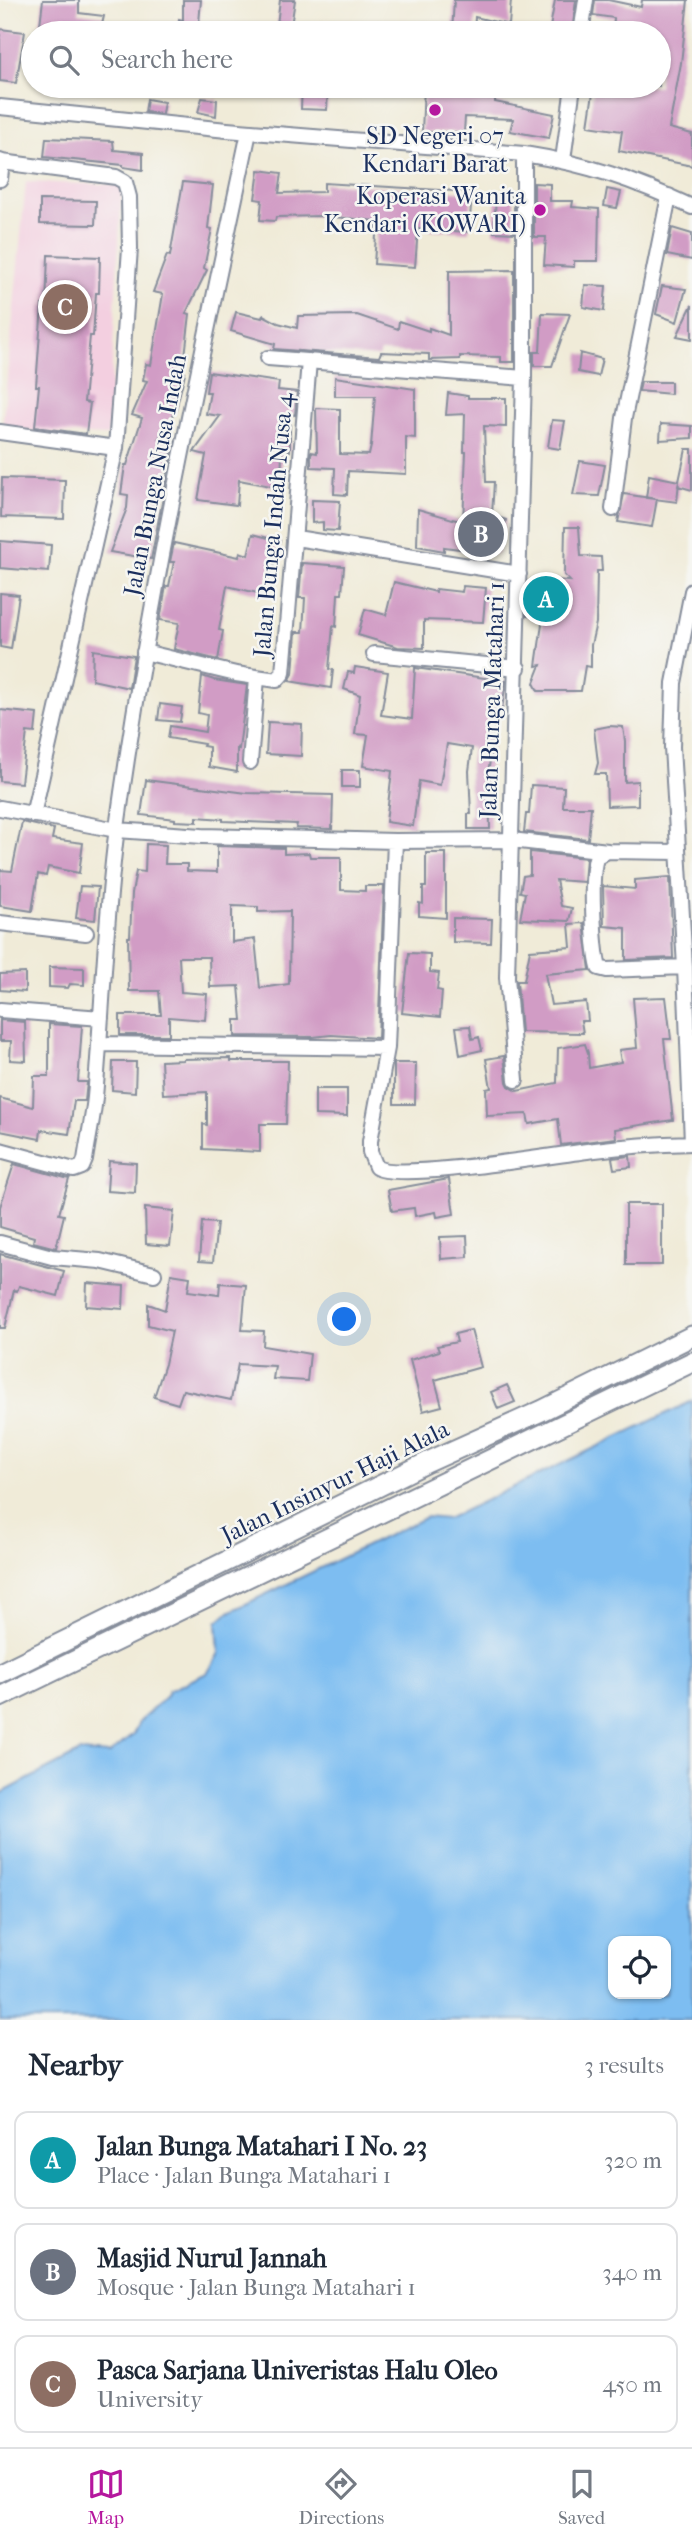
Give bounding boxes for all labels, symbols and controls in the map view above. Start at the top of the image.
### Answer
search box [21,21,671,98]
icon: search [45,41,83,79]
text: Search here [101,44,233,75]
marker: SD Negeri 07 Kendari Barat [427,102,443,118]
place label: SD Negeri 07 Kendari Barat [362,122,508,178]
place label: Koperasi Wanita Kendari (KOWARI) [324,182,527,238]
marker: Koperasi Wanita Kendari (KOWARI) [532,202,548,218]
pin: C [42,281,88,333]
street label: Jalan Bunga Nusa Indah [117,351,192,600]
street label: Jalan Bunga Indah Nusa 4 [247,391,299,660]
pin: B [458,508,504,560]
pin: A [523,573,569,625]
street label: Jalan Bunga Matahari 1 [474,581,510,821]
your location [327,1302,361,1336]
street label: Jalan Insinyur Haji Alala [215,1414,454,1550]
map controls [608,1936,671,1999]
button: locate [608,1936,671,1999]
text: Nearby [28,2048,123,2083]
text: 3 results [584,2052,664,2079]
text: Jalan Bunga Matahari I No. 23 [97,2131,427,2162]
text: A [46,2147,60,2174]
text: 320 m [604,2147,662,2174]
text: Place · Jalan Bunga Matahari 1 [97,2162,391,2189]
text: Masjid Nurul Jannah [97,2243,327,2274]
text: B [46,2259,60,2286]
text: 340 m [602,2259,662,2286]
text: Mosque · Jalan Bunga Matahari 1 [97,2274,416,2301]
text: Pasca Sarjana Univeristas Halu Oleo [97,2355,498,2386]
text: C [45,2371,61,2398]
text: 450 m [602,2371,662,2398]
text: University [97,2386,202,2413]
tab: Map [87,2465,125,2529]
tab: Directions [299,2465,384,2529]
tab: Saved [558,2465,605,2529]

